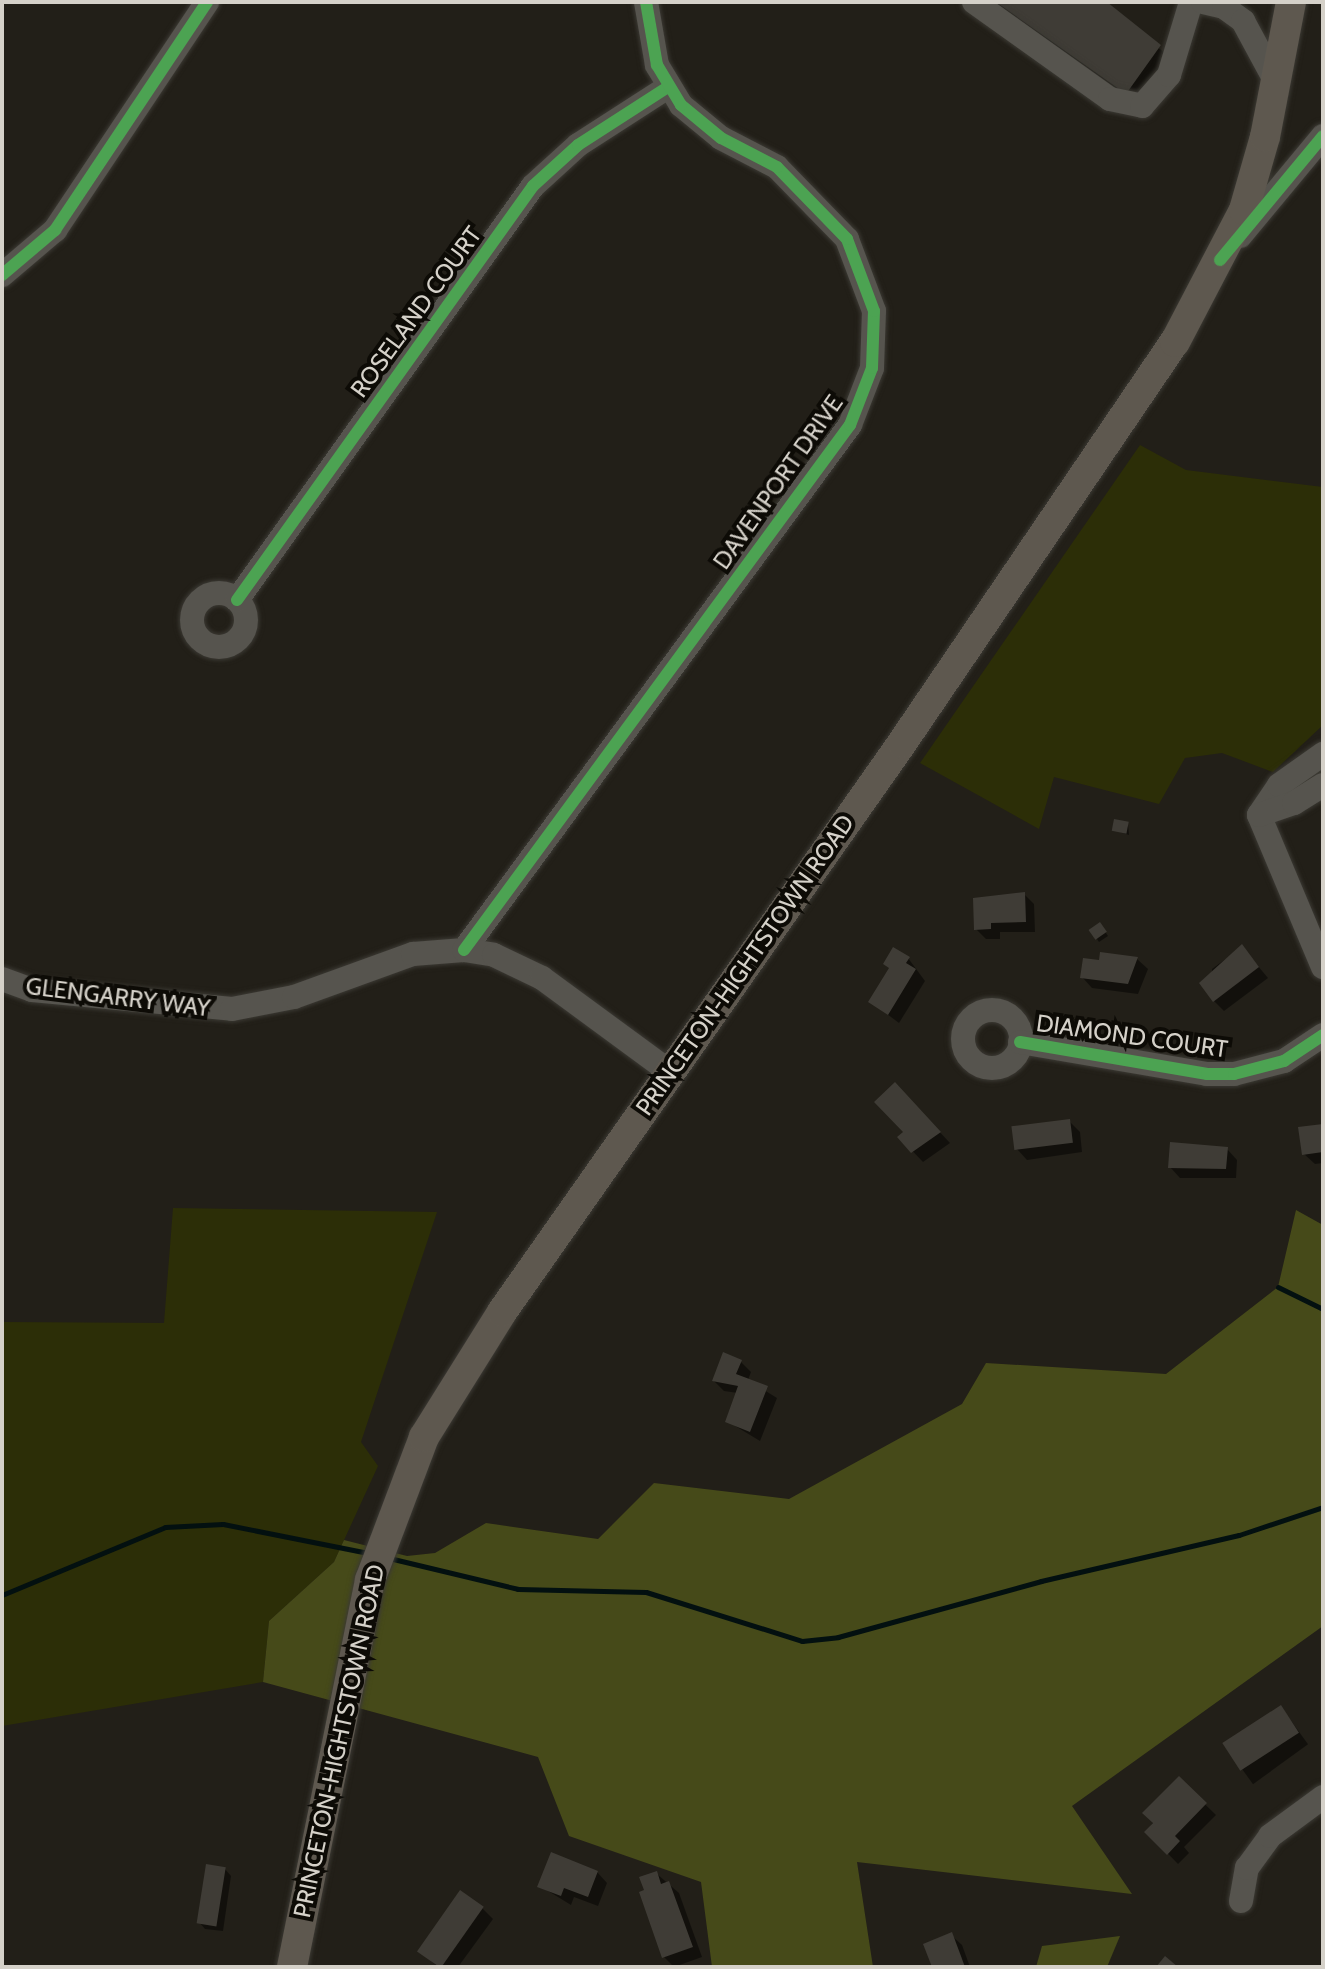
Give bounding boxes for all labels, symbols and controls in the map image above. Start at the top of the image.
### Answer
street label: ROSELAND COURT [344,221,488,403]
street label: DAVENPORT DRIVE [707,389,849,575]
street label: PRINCETON-HIGHTSTOWN ROAD [630,809,860,1121]
street label: GLENGARRY WAY [24,971,212,1023]
street label: DIAMOND COURT [1034,1008,1230,1064]
street label: PRINCETON-HIGHTSTOWN ROAD [287,1562,391,1920]

